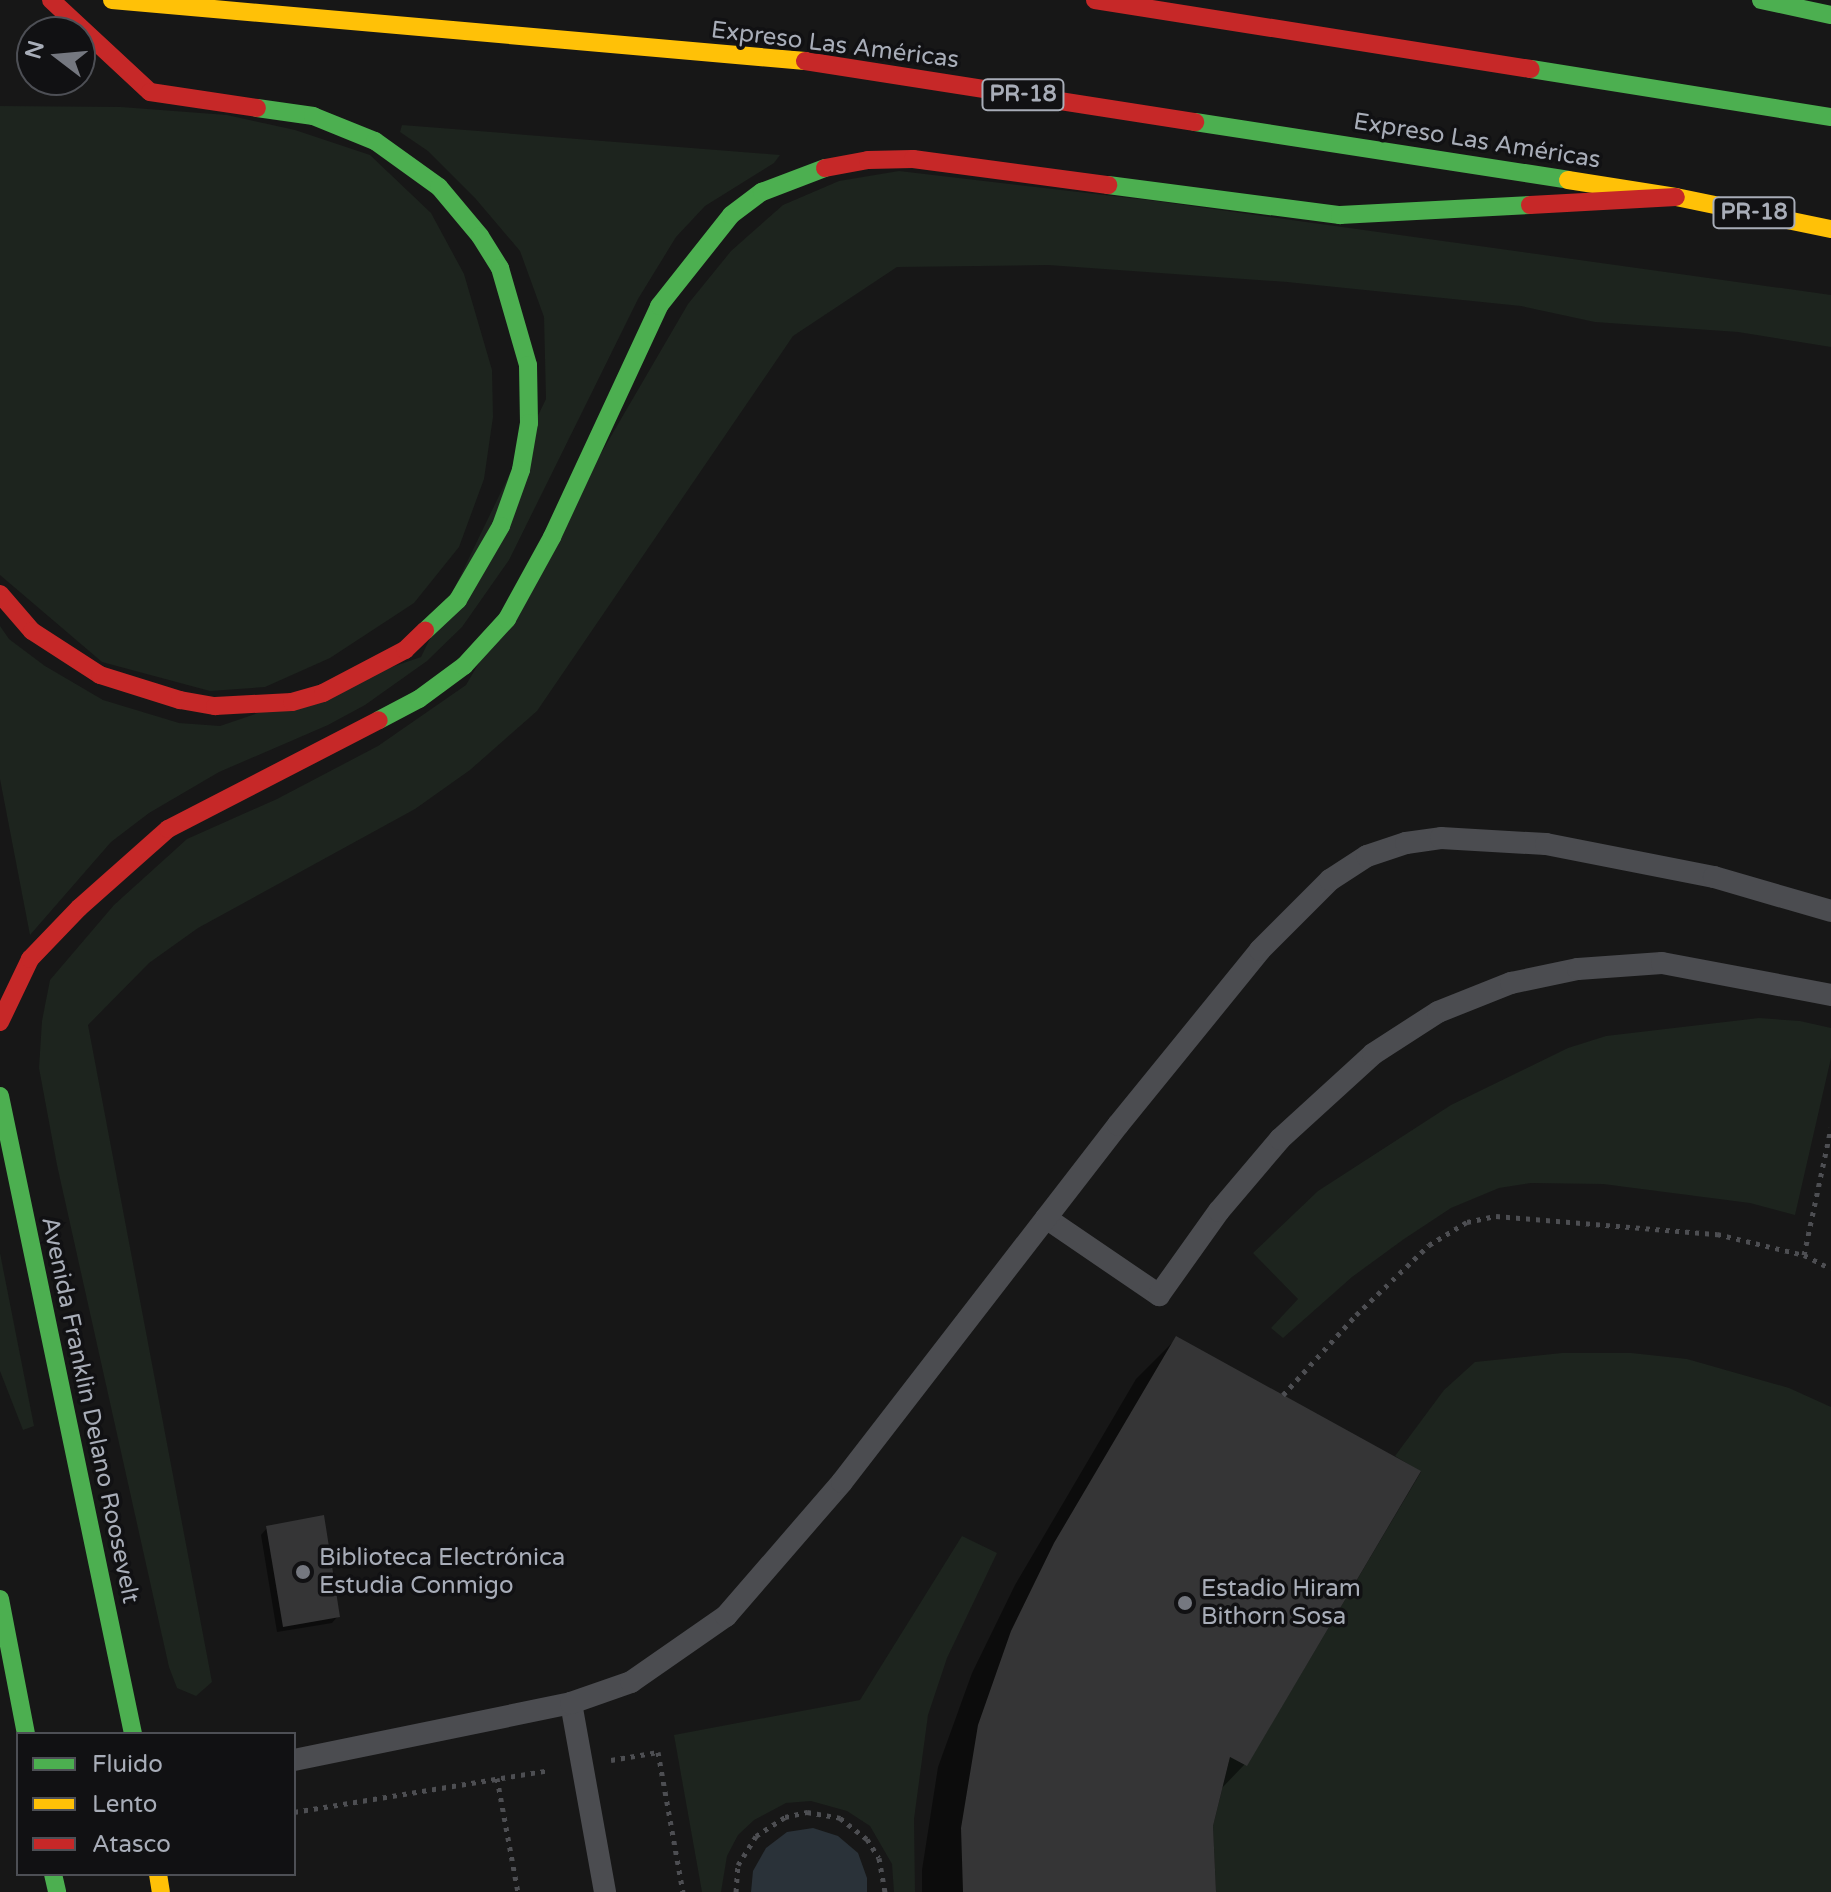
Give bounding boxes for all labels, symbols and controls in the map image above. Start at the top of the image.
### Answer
street label: Expreso Las Américas [709,15,961,75]
north arrow [16,16,96,96]
text: N [20,38,50,62]
road number: PR-18 [981,77,1065,113]
street label: Expreso Las Américas [1351,107,1603,175]
road number: PR-18 [1712,195,1796,231]
street label: Avenida Franklin Delano Roosevelt [35,1214,145,1606]
place label: Biblioteca Electrónica Estudia Conmigo [319,1544,565,1600]
marker: Biblioteca Electrónica Estudia Conmigo [294,1563,312,1581]
place label: Estadio Hiram Bithorn Sosa [1201,1575,1361,1631]
marker: Estadio Hiram Bithorn Sosa [1176,1594,1194,1612]
legend [16,1732,296,1876]
text: Fluido [92,1750,163,1779]
text: Lento [92,1790,157,1819]
text: Atasco [92,1830,171,1859]

